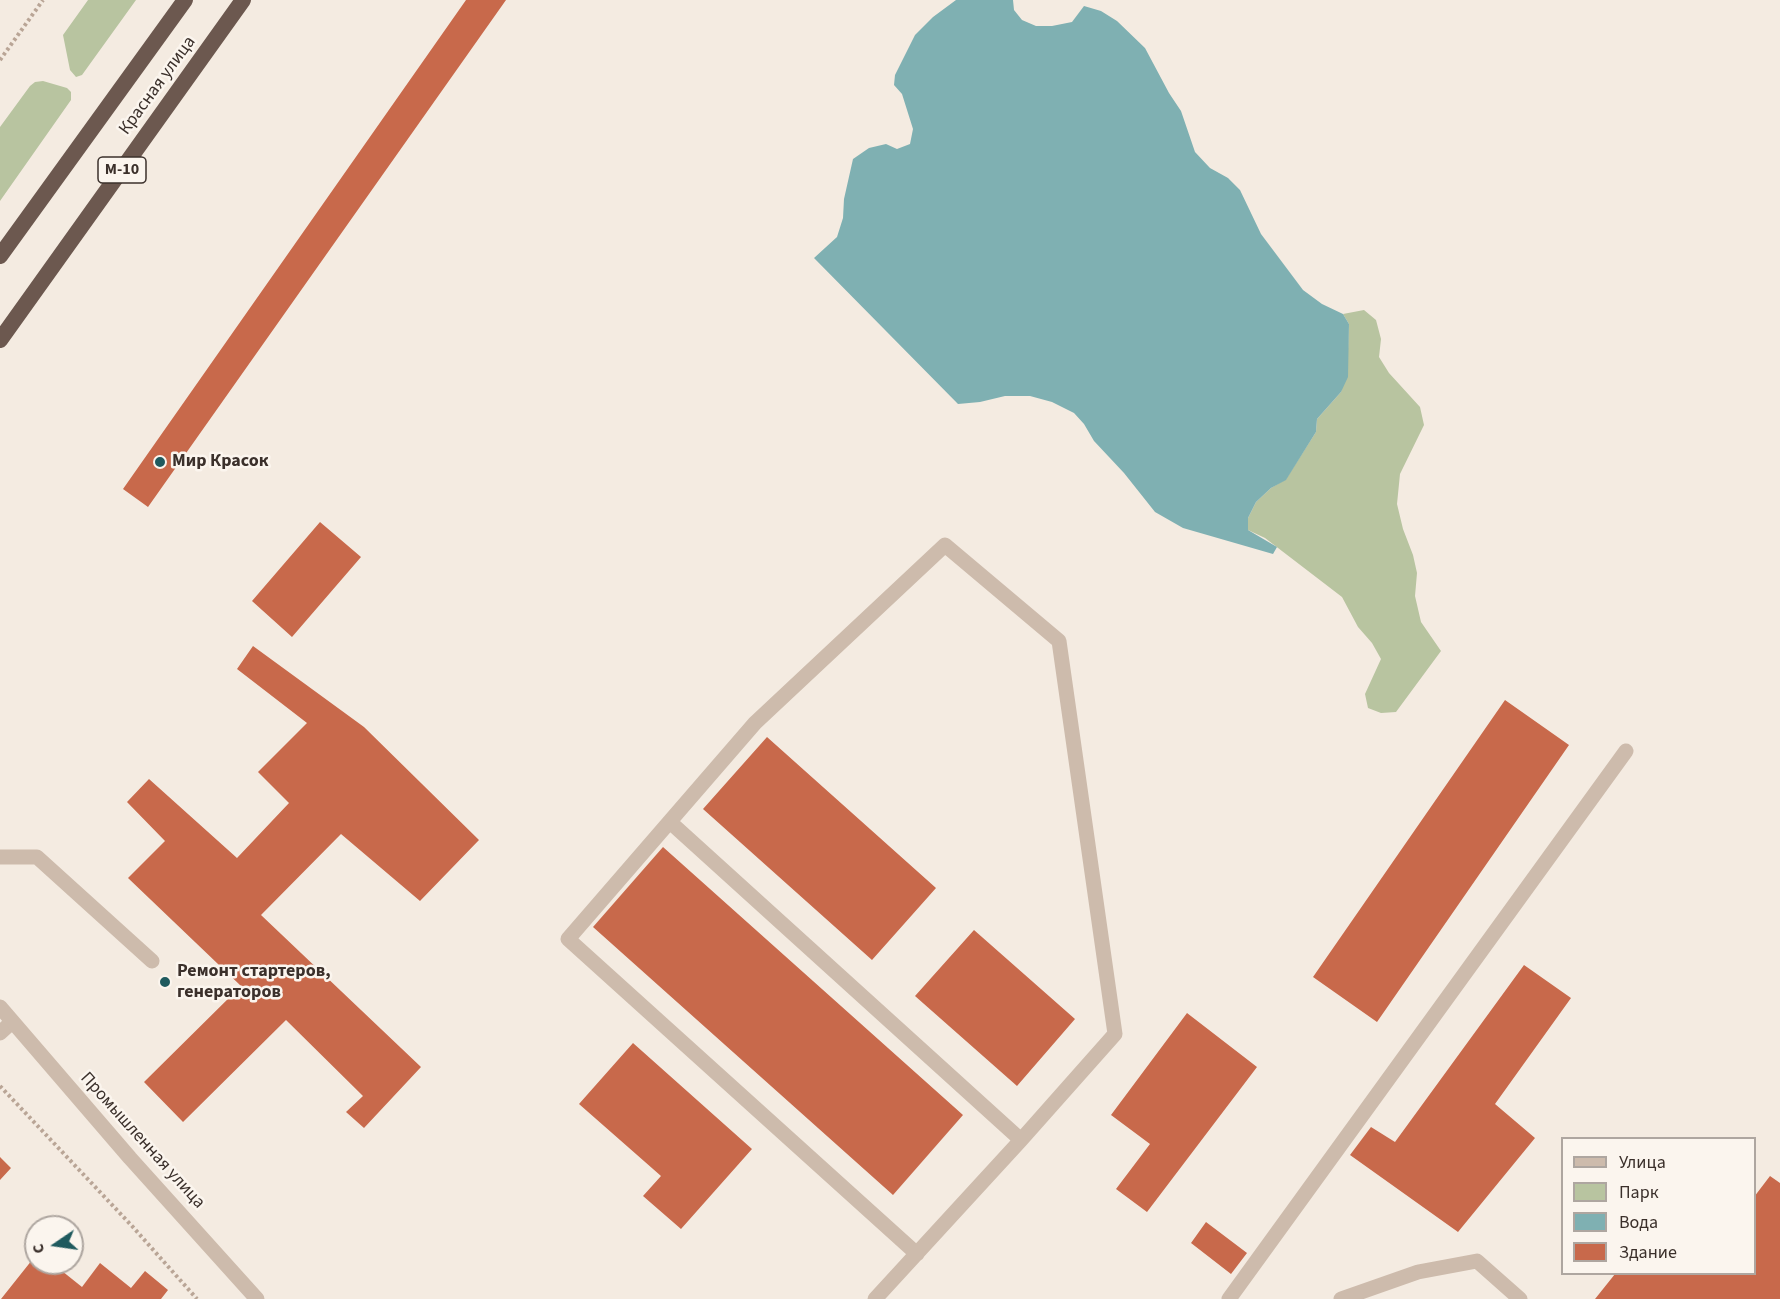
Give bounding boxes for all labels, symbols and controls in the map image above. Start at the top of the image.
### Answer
street label: Красная улица [115,32,201,140]
road number: М-10 [98,157,146,183]
place label: Мир Красок [172,451,269,473]
marker: Мир Красок [153,455,167,469]
place label: Ремонт стартеров, генераторов [177,961,331,1004]
marker: Ремонт стартеров, генераторов [158,975,172,989]
street label: Промышленная улица [75,1068,209,1214]
legend [1561,1137,1756,1275]
text: Улица [1619,1150,1666,1175]
text: Парк [1619,1180,1659,1205]
text: Вода [1619,1210,1658,1235]
north arrow [24,1215,84,1275]
text: Здание [1619,1240,1677,1265]
text: С [27,1242,50,1256]

